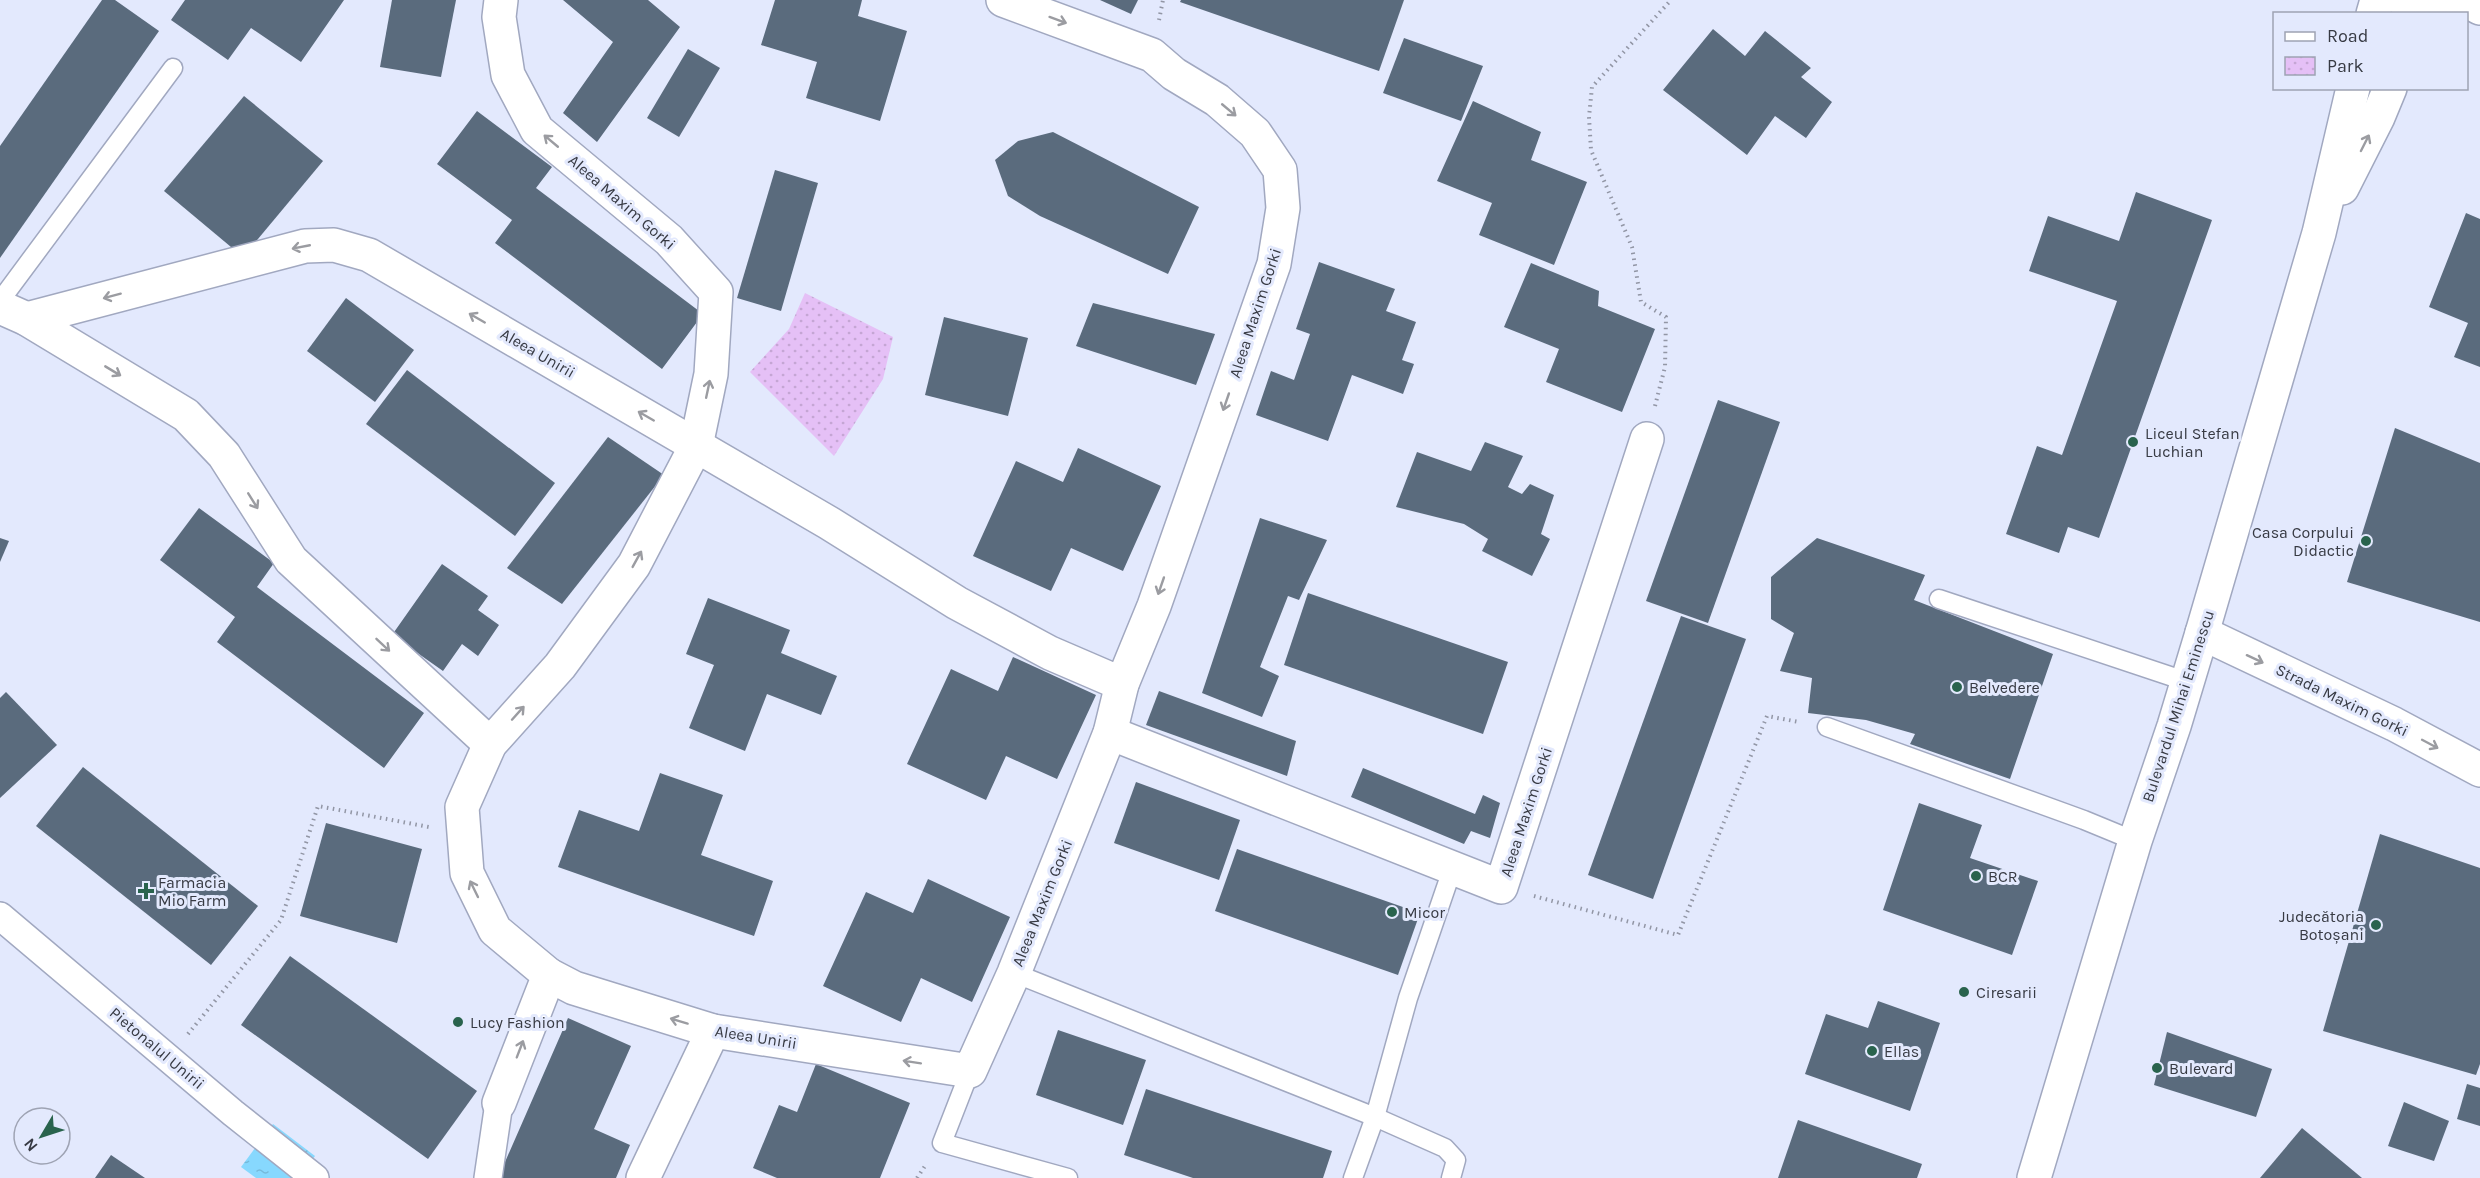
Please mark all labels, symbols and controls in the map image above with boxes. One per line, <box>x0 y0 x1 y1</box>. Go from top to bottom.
legend <box>2273 12 2468 90</box>
one-way arrow <box>1048 16 1067 27</box>
text: Road <box>2327 25 2368 47</box>
text: Park <box>2327 55 2364 77</box>
one-way arrow <box>1221 103 1236 117</box>
one-way arrow <box>2359 134 2371 152</box>
one-way arrow <box>543 135 559 148</box>
street label: Aleea Maxim Gorki <box>565 150 679 254</box>
one-way arrow <box>292 242 311 253</box>
street label: Aleea Maxim Gorki <box>1225 246 1285 380</box>
one-way arrow <box>103 291 122 303</box>
one-way arrow <box>469 312 486 324</box>
street label: Aleea Unirii <box>497 324 579 382</box>
one-way arrow <box>104 365 121 377</box>
one-way arrow <box>703 379 714 399</box>
one-way arrow <box>1219 392 1230 411</box>
one-way arrow <box>638 410 655 422</box>
place label: Liceul Stefan Luchian <box>2145 424 2240 461</box>
marker: Liceul Stefan Luchian <box>2126 435 2140 449</box>
one-way arrow <box>248 492 260 509</box>
place label: Casa Corpului Didactic <box>2252 523 2354 560</box>
marker: Casa Corpului Didactic <box>2359 534 2373 548</box>
one-way arrow <box>631 551 643 568</box>
one-way arrow <box>1155 576 1166 595</box>
street label: Bulevardul Mihai Eminescu <box>2138 608 2218 804</box>
one-way arrow <box>375 638 390 652</box>
one-way arrow <box>2245 653 2263 665</box>
street label: Strada Maxim Gorki <box>2273 660 2411 740</box>
place label: Belvedere <box>1969 678 2040 697</box>
marker: Belvedere <box>1950 680 1964 694</box>
one-way arrow <box>511 705 525 720</box>
one-way arrow <box>2421 739 2439 750</box>
street label: Aleea Maxim Gorki <box>1496 745 1556 879</box>
street label: Aleea Maxim Gorki <box>1008 837 1076 969</box>
place label: BCR <box>1988 867 2018 886</box>
marker: BCR <box>1969 869 1983 883</box>
place label: Farmacia Mio Farm <box>158 873 226 910</box>
one-way arrow <box>468 880 480 898</box>
marker: Farmacia Mio Farm <box>139 884 153 898</box>
place label: Micor <box>1404 903 1445 922</box>
marker: Micor <box>1385 905 1399 919</box>
place label: Judecătoria Botoșani <box>2279 907 2364 944</box>
marker: Judecătoria Botoșani <box>2369 918 2383 932</box>
place label: Ciresarii <box>1976 983 2037 1002</box>
marker: Ciresarii <box>1957 985 1971 999</box>
street label: Pietonalul Unirii <box>106 1003 208 1093</box>
place label: Lucy Fashion <box>470 1013 565 1032</box>
one-way arrow <box>670 1014 689 1025</box>
marker: Lucy Fashion <box>451 1015 465 1029</box>
street label: Aleea Unirii <box>714 1021 798 1053</box>
one-way arrow <box>515 1040 526 1059</box>
place label: Ellas <box>1884 1042 1919 1061</box>
marker: Ellas <box>1865 1044 1879 1058</box>
one-way arrow <box>903 1057 923 1068</box>
place label: Bulevard <box>2169 1059 2233 1078</box>
marker: Bulevard <box>2150 1061 2164 1075</box>
north arrow <box>12 1106 72 1166</box>
text: N <box>20 1135 42 1156</box>

